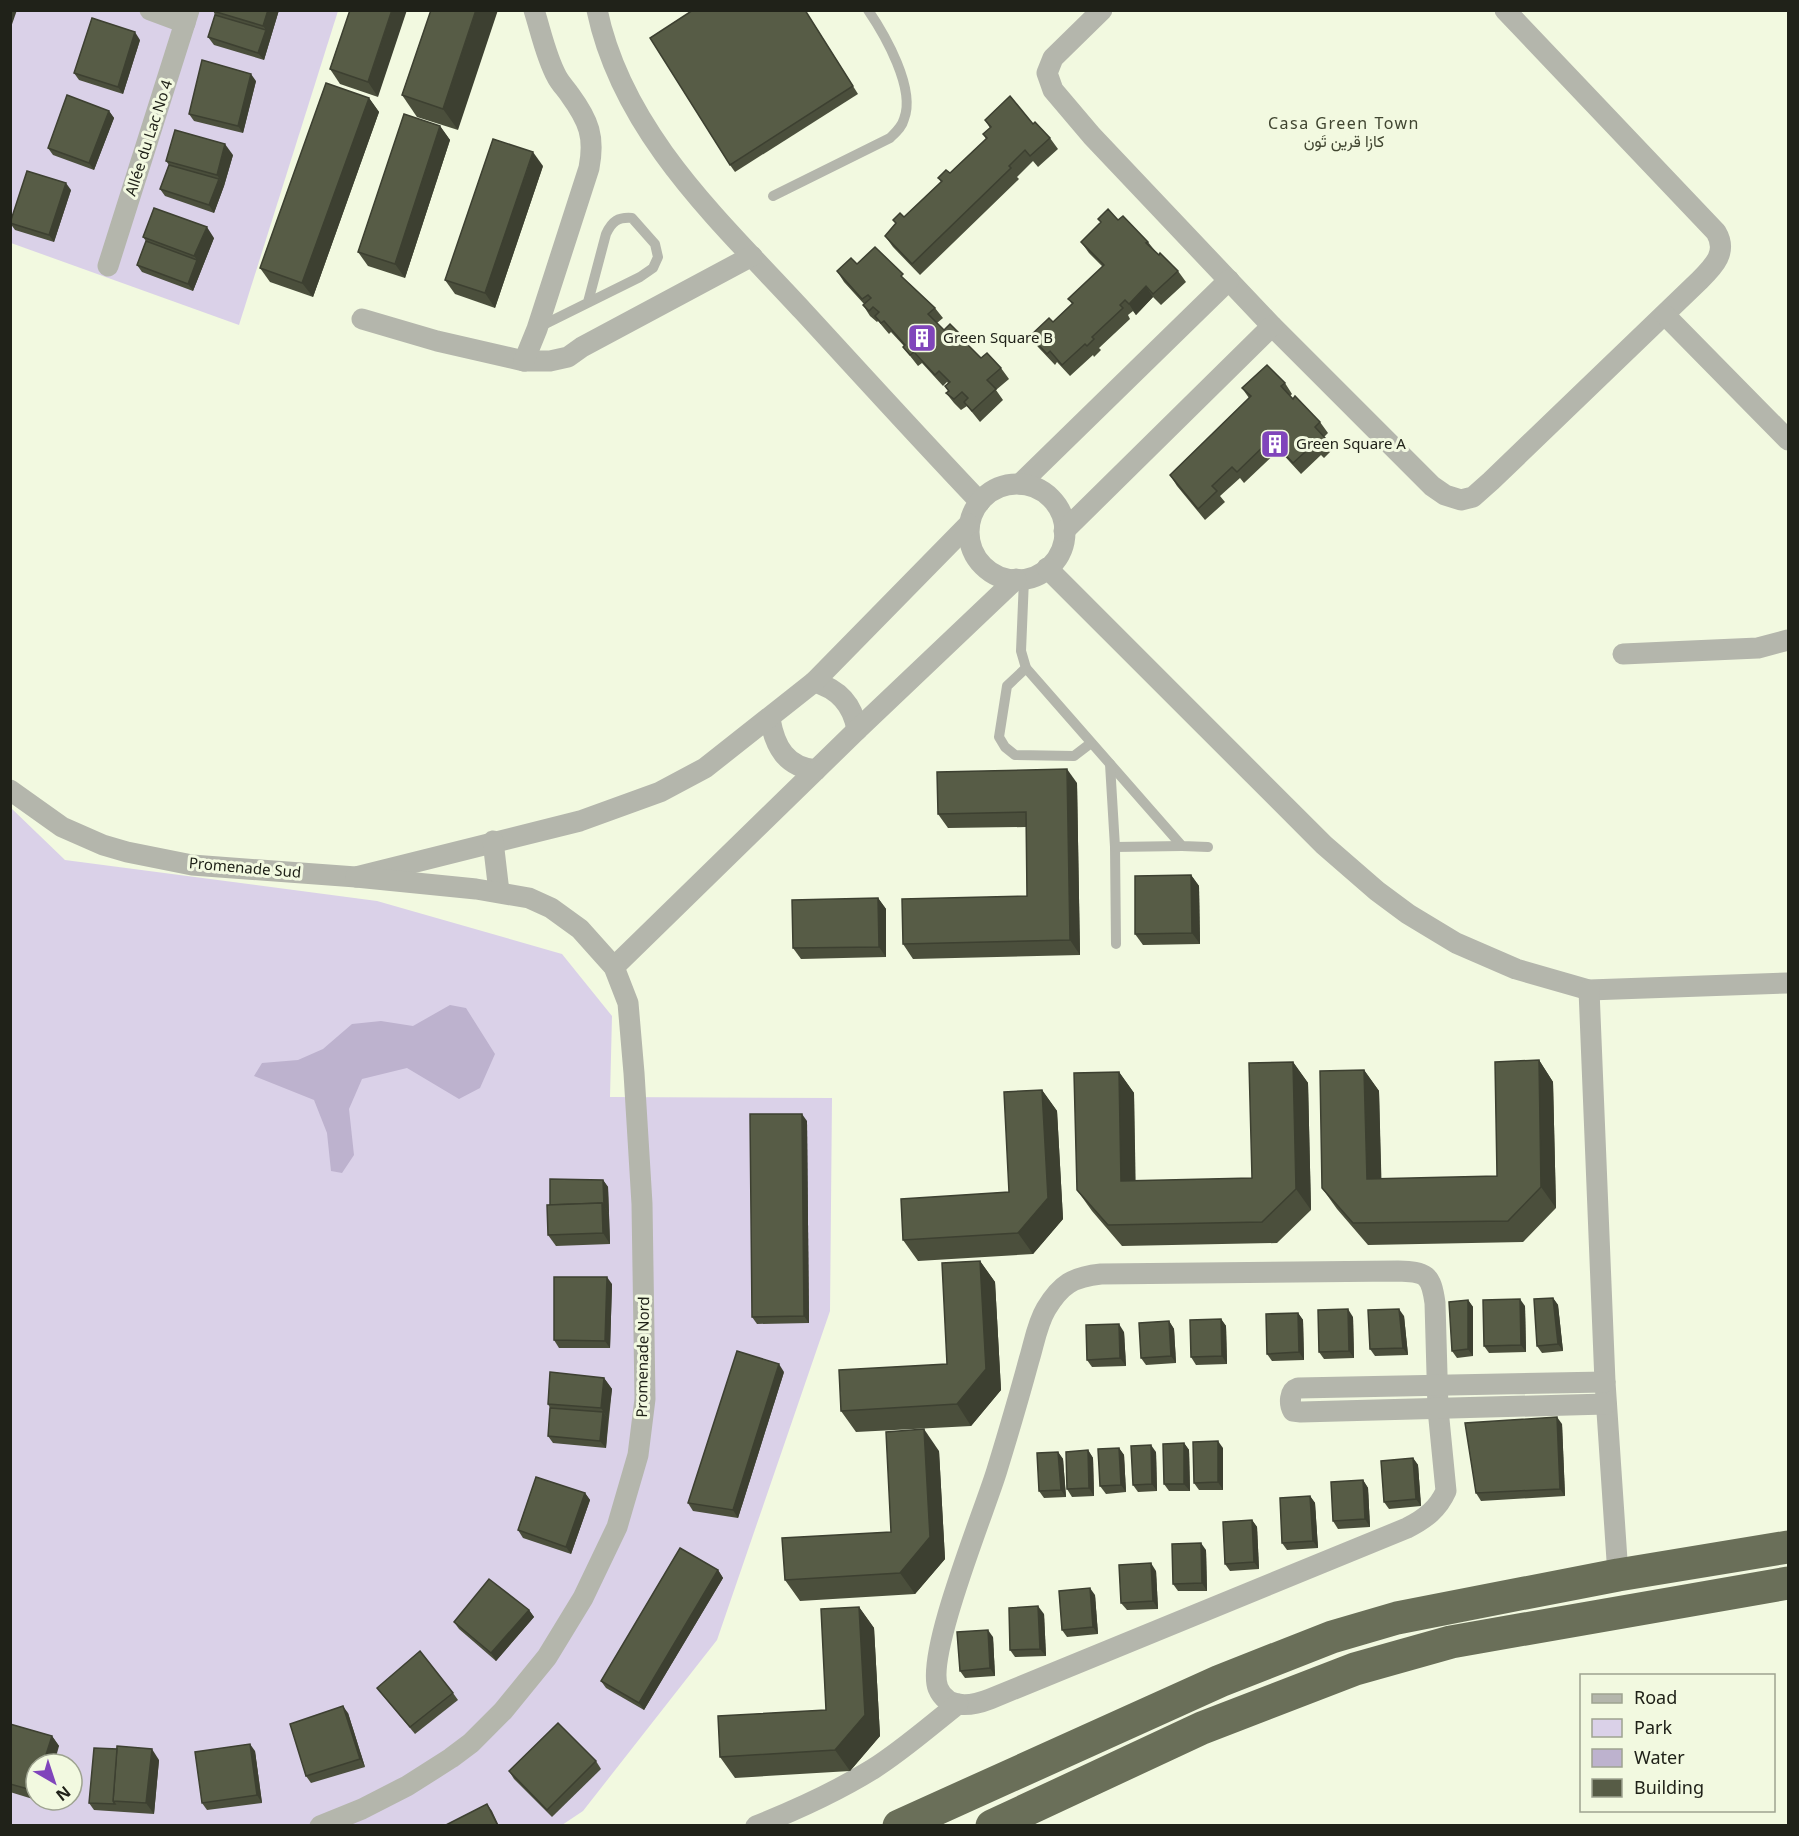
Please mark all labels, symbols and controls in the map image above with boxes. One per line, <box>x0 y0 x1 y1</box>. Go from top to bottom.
street label: Allée du Lac No 4 <box>120 77 176 198</box>
district label: Casa Green Town كازا قرين تَون <box>1268 112 1420 152</box>
building icon: Green Square B <box>906 322 938 354</box>
place label: Green Square B <box>943 327 1053 347</box>
building icon: Green Square A <box>1259 428 1291 460</box>
place label: Green Square A <box>1296 433 1406 453</box>
street label: Promenade Sud <box>188 852 302 882</box>
street label: Promenade Nord <box>631 1296 653 1418</box>
legend <box>1580 1674 1775 1812</box>
text: Road <box>1634 1685 1677 1709</box>
text: Park <box>1634 1715 1672 1739</box>
text: Water <box>1634 1745 1685 1769</box>
north arrow <box>24 1752 84 1812</box>
text: Building <box>1634 1775 1704 1799</box>
text: N <box>51 1781 75 1806</box>

